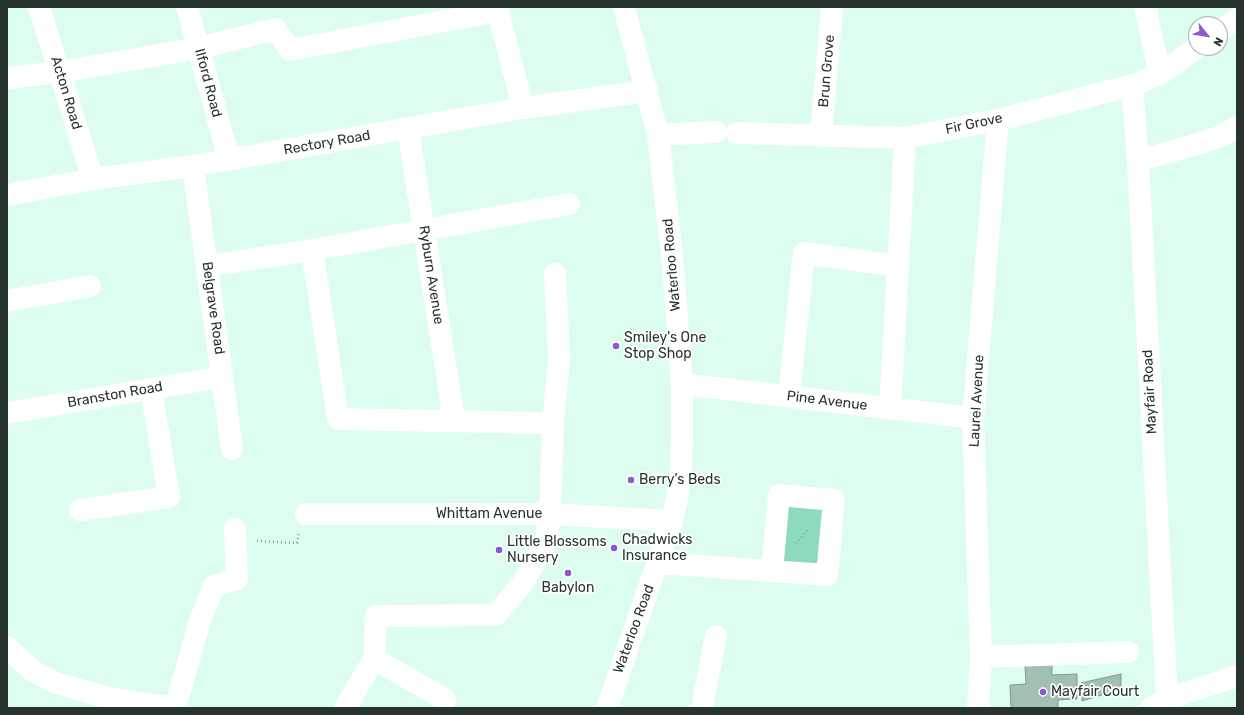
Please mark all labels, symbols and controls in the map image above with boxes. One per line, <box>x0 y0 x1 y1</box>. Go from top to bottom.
north arrow <box>1188 16 1228 56</box>
street label: Brun Grove <box>815 34 839 108</box>
text: N <box>1210 35 1226 48</box>
street label: Ilford Road <box>191 47 225 119</box>
street label: Acton Road <box>47 54 85 132</box>
street label: Fir Grove <box>944 110 1004 138</box>
street label: Rectory Road <box>282 127 372 159</box>
street label: Waterloo Road <box>660 218 684 312</box>
street label: Ryburn Avenue <box>415 224 447 326</box>
street label: Belgrave Road <box>198 260 228 356</box>
place label: Smiley's One Stop Shop <box>624 330 706 362</box>
marker: Smiley's One Stop Shop <box>611 341 621 351</box>
street label: Mayfair Road <box>1139 349 1161 435</box>
street label: Laurel Avenue <box>966 354 988 448</box>
street label: Branston Road <box>66 378 164 412</box>
street label: Pine Avenue <box>786 388 868 414</box>
place label: Berry's Beds <box>639 472 721 488</box>
marker: Berry's Beds <box>626 475 636 485</box>
street label: Whittam Avenue <box>436 506 542 522</box>
place label: Chadwicks Insurance <box>622 532 692 564</box>
place label: Little Blossoms Nursery <box>507 534 607 566</box>
marker: Chadwicks Insurance <box>609 543 619 553</box>
marker: Little Blossoms Nursery <box>494 545 504 555</box>
marker: Babylon <box>563 568 573 578</box>
place label: Babylon <box>542 580 594 596</box>
street label: Waterloo Road <box>610 582 658 676</box>
place label: Mayfair Court <box>1051 684 1139 700</box>
marker: Mayfair Court <box>1038 687 1048 697</box>

